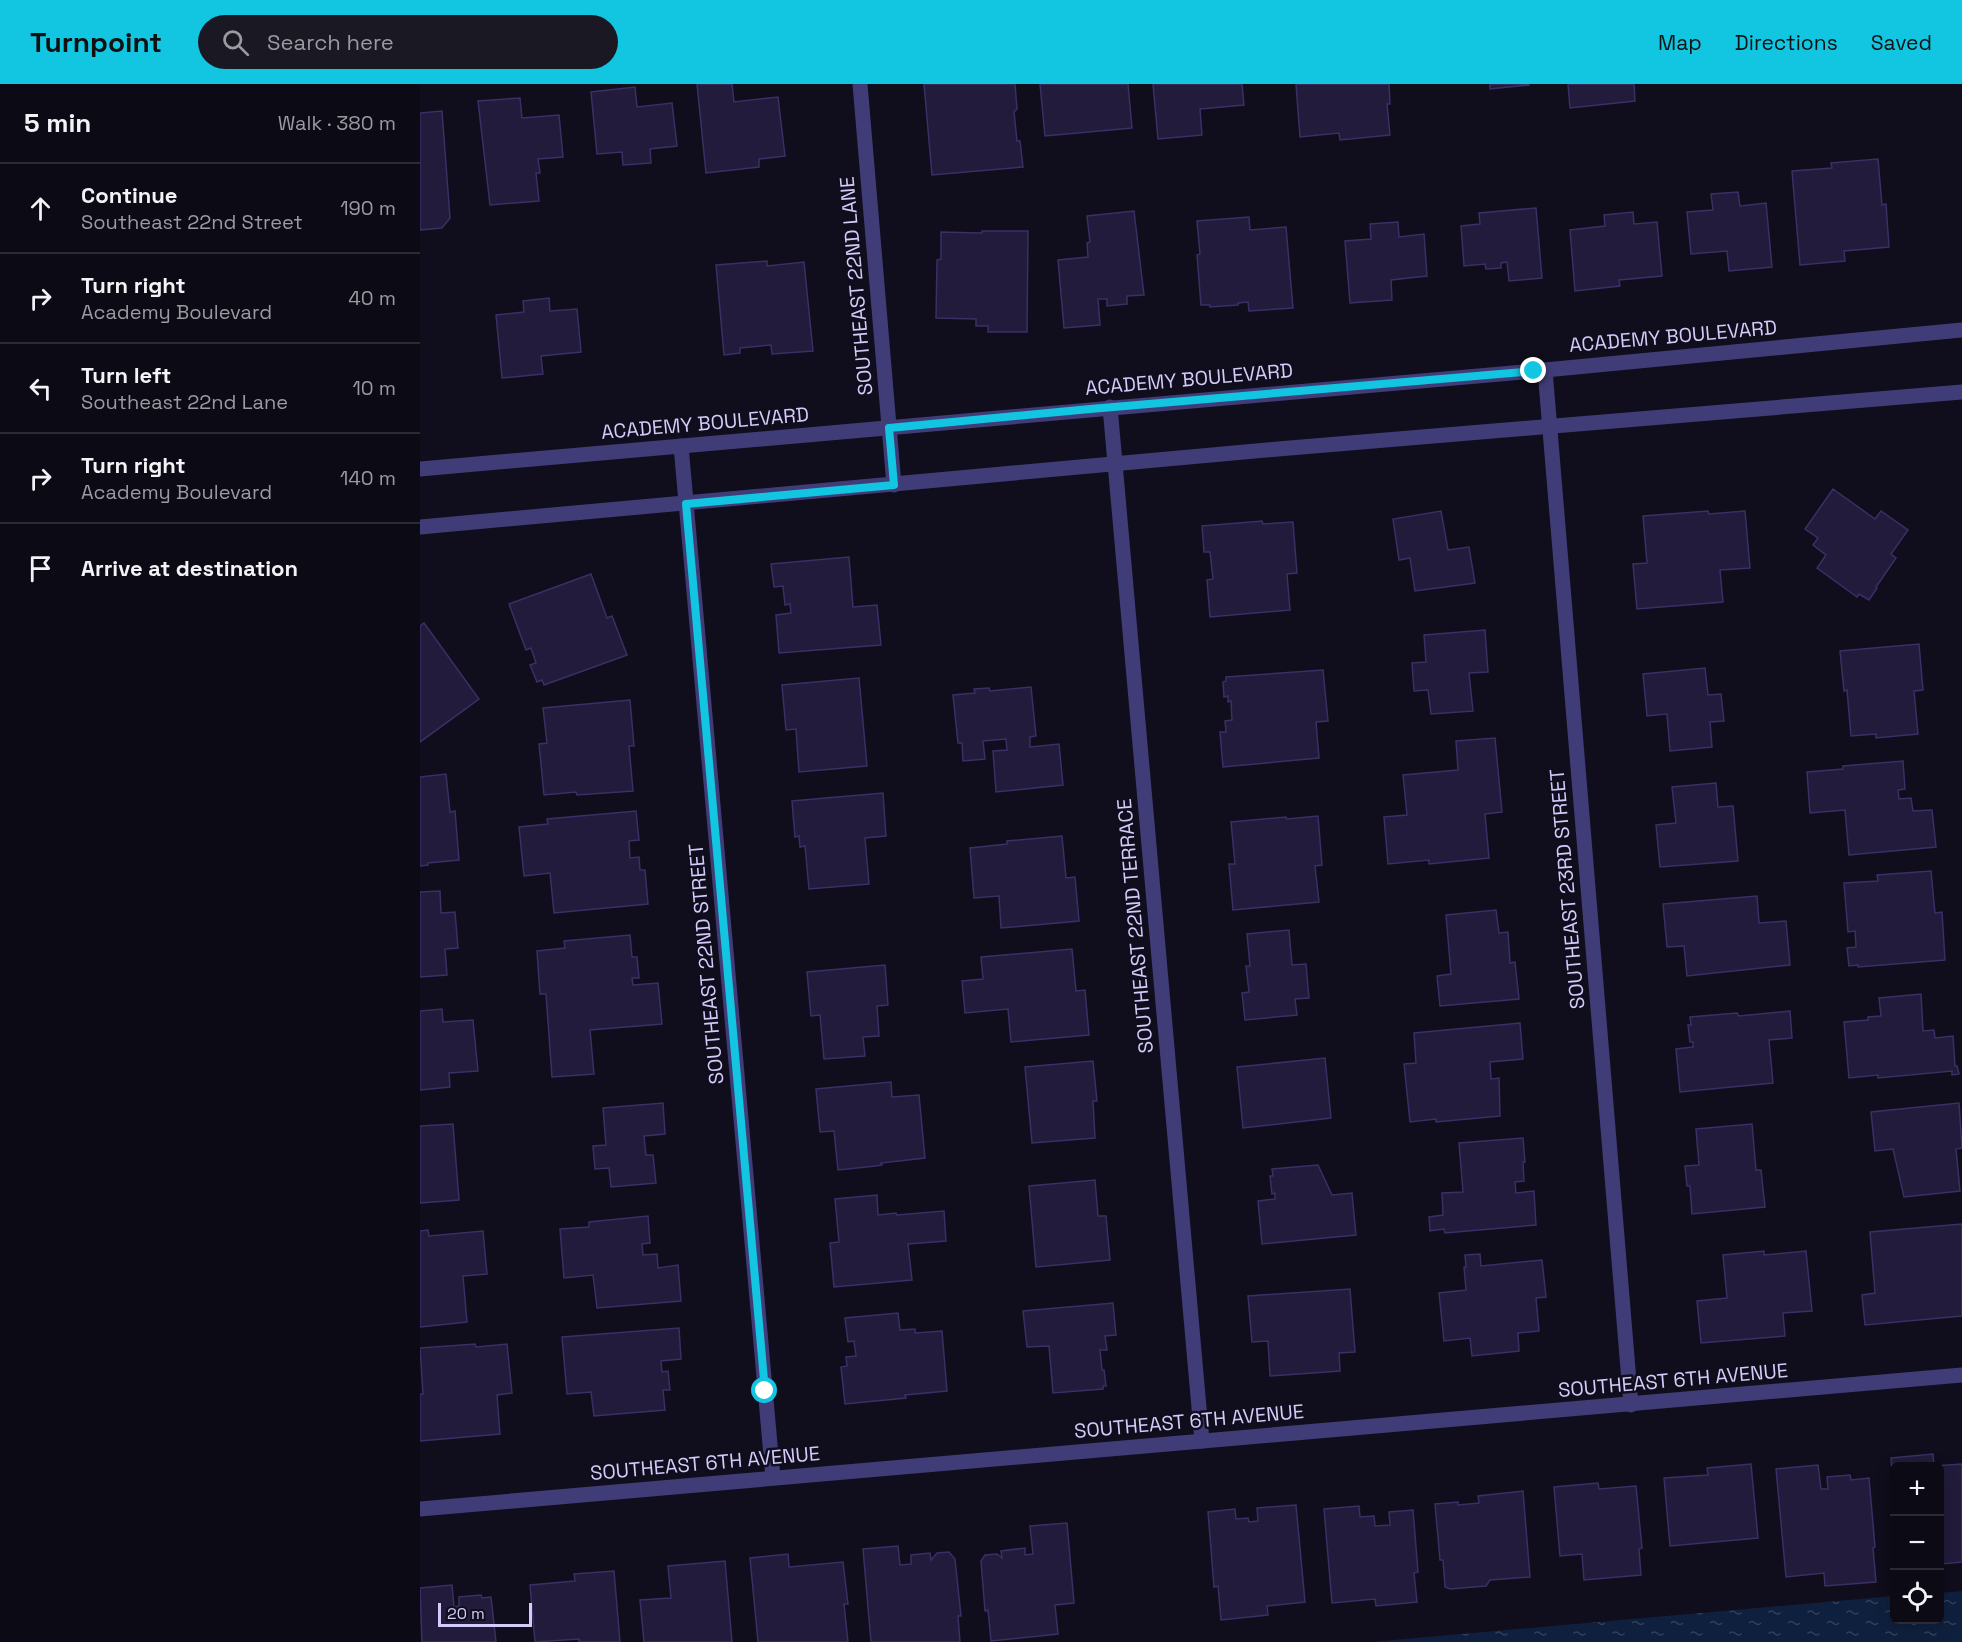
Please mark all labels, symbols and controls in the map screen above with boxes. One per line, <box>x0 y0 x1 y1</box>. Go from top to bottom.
search box <box>198 15 618 69</box>
text: Turnpoint <box>30 24 162 60</box>
icon: search <box>219 26 252 59</box>
text: Search here <box>267 28 394 56</box>
text: Map <box>1658 29 1702 56</box>
text: Directions <box>1735 29 1838 56</box>
text: Saved <box>1871 29 1932 56</box>
text: 5 min <box>24 106 91 140</box>
text: Walk · 380 m <box>278 110 396 136</box>
street label: SOUTHEAST 22ND LANE <box>833 176 879 396</box>
text: Continue <box>81 181 177 209</box>
icon: ahead <box>24 192 57 225</box>
text: 190 m <box>340 195 396 221</box>
text: Southeast 22nd Street <box>81 209 303 235</box>
text: Turn right <box>81 271 186 299</box>
icon: right <box>24 282 57 315</box>
text: 40 m <box>348 285 396 311</box>
text: Academy Boulevard <box>81 299 272 325</box>
street label: ACADEMY BOULEVARD <box>1568 314 1778 358</box>
street label: ACADEMY BOULEVARD <box>1084 357 1294 401</box>
route end <box>1520 357 1546 383</box>
text: Turn left <box>81 361 171 389</box>
icon: left <box>24 372 57 405</box>
text: 10 m <box>352 375 396 401</box>
text: Southeast 22nd Lane <box>81 389 288 415</box>
street label: ACADEMY BOULEVARD <box>600 401 810 445</box>
text: Turn right <box>81 451 186 479</box>
icon: right <box>24 462 57 495</box>
text: 140 m <box>340 465 396 491</box>
text: Academy Boulevard <box>81 479 272 505</box>
icon: arrive <box>24 552 57 585</box>
text: Arrive at destination <box>81 554 298 582</box>
street label: SOUTHEAST 23RD STREET <box>1544 768 1590 1010</box>
street label: SOUTHEAST 22ND TERRACE <box>1111 797 1159 1055</box>
street label: SOUTHEAST 22ND STREET <box>682 842 729 1086</box>
street label: SOUTHEAST 6TH AVENUE <box>1557 1357 1789 1403</box>
route start <box>751 1377 777 1403</box>
street label: SOUTHEAST 6TH AVENUE <box>1073 1398 1305 1444</box>
street label: SOUTHEAST 6TH AVENUE <box>589 1440 821 1486</box>
map controls <box>1890 1462 1944 1624</box>
button: + <box>1890 1462 1944 1516</box>
button: − <box>1890 1516 1944 1570</box>
button: locate <box>1890 1570 1944 1624</box>
scale bar <box>438 1600 532 1628</box>
text: 20 m <box>447 1603 485 1624</box>

